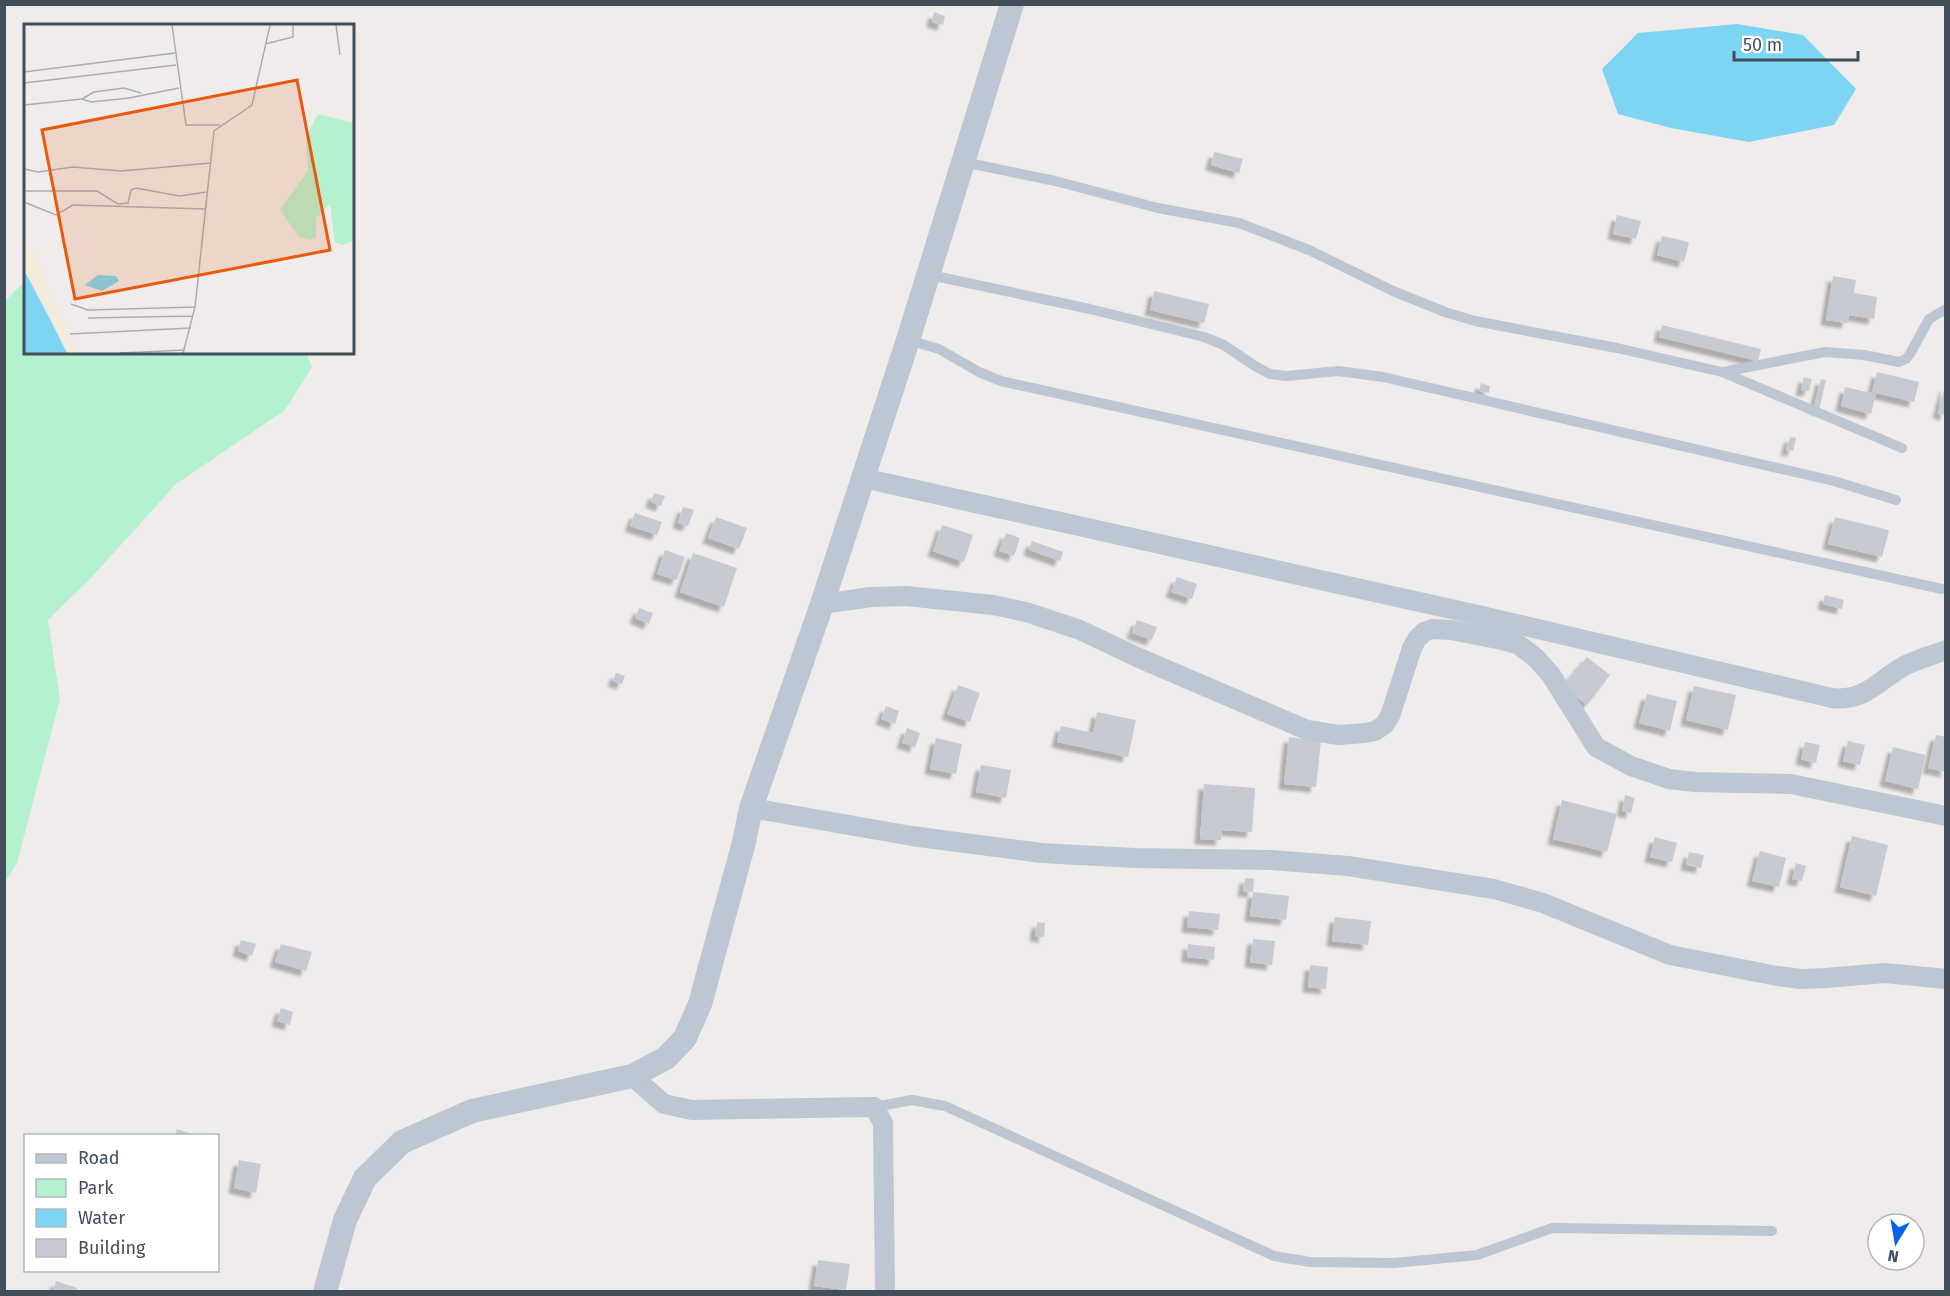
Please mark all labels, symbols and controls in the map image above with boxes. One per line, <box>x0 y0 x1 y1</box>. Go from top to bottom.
inset map <box>24 24 354 354</box>
scale bar <box>1734 24 1858 62</box>
text: 50 m <box>1743 34 1782 56</box>
legend <box>24 1134 219 1272</box>
text: Road <box>78 1147 120 1169</box>
text: Park <box>78 1177 114 1199</box>
text: Water <box>78 1207 125 1229</box>
north arrow <box>1866 1212 1926 1272</box>
text: Building <box>78 1237 146 1259</box>
text: N <box>1886 1246 1900 1267</box>

